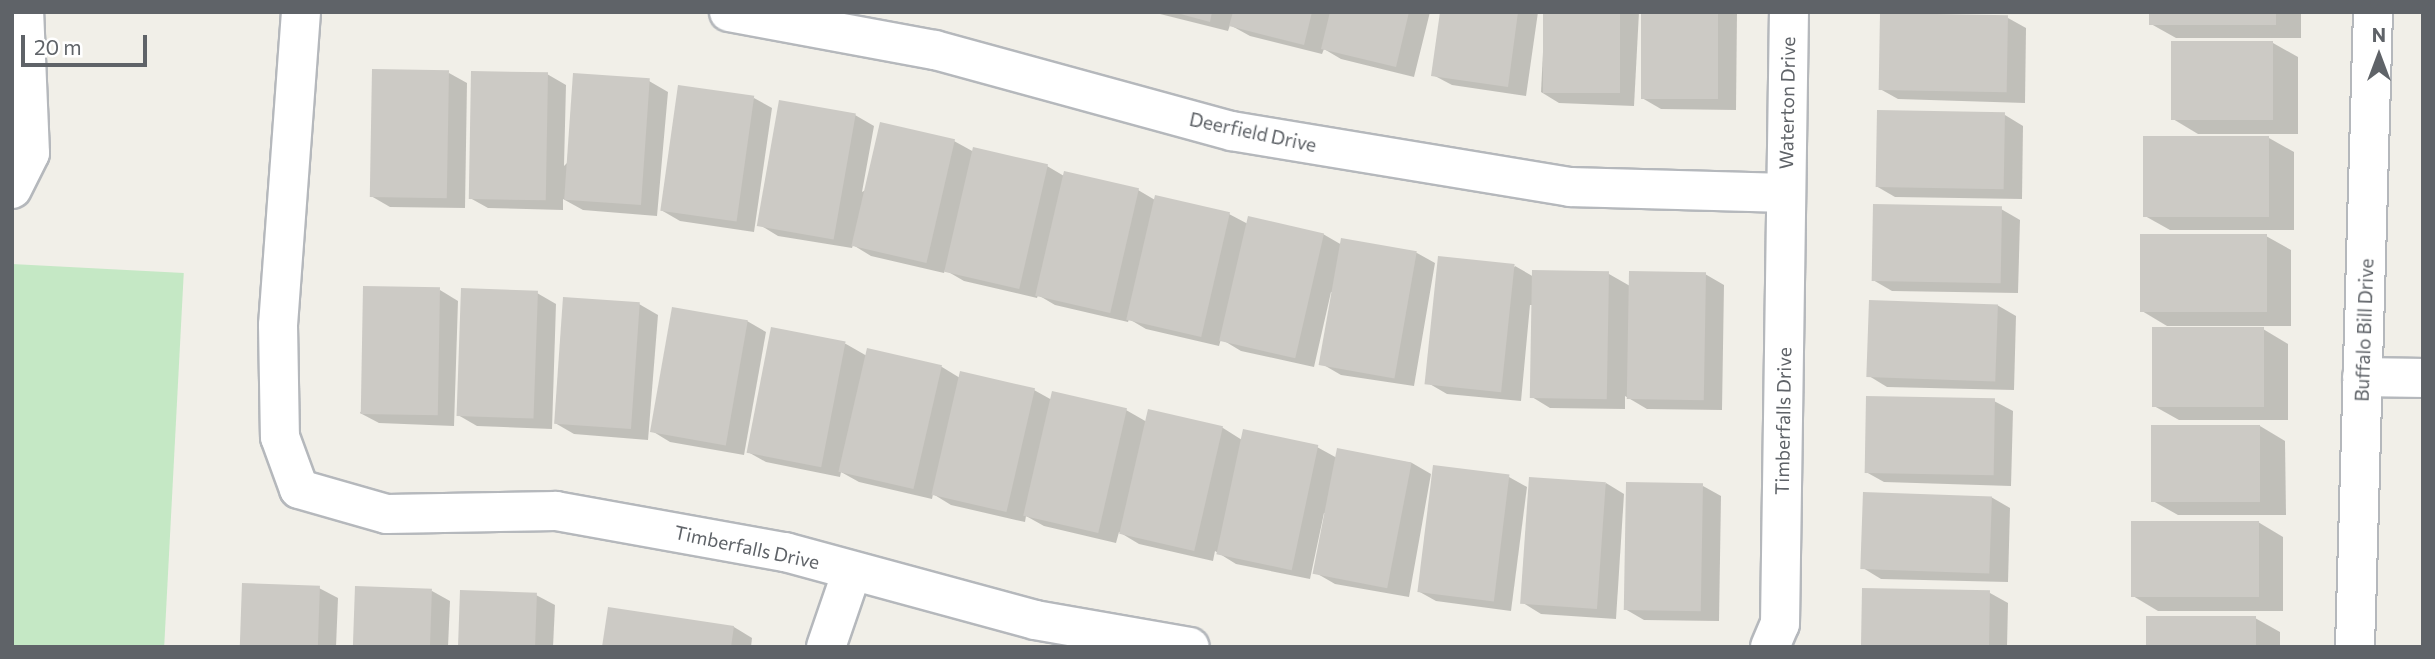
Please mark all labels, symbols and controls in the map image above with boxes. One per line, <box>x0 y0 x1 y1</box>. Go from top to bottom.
scale bar <box>24 21 150 65</box>
north arrow <box>2344 21 2414 91</box>
text: N <box>2372 23 2386 46</box>
text: 20 m <box>34 34 82 59</box>
street label: Waterton Drive <box>1774 36 1800 170</box>
street label: Deerfield Drive <box>1187 107 1319 157</box>
street label: Buffalo Bill Drive <box>2350 258 2378 402</box>
street label: Timberfalls Drive <box>1770 347 1796 495</box>
street label: Timberfalls Drive <box>672 521 822 573</box>

